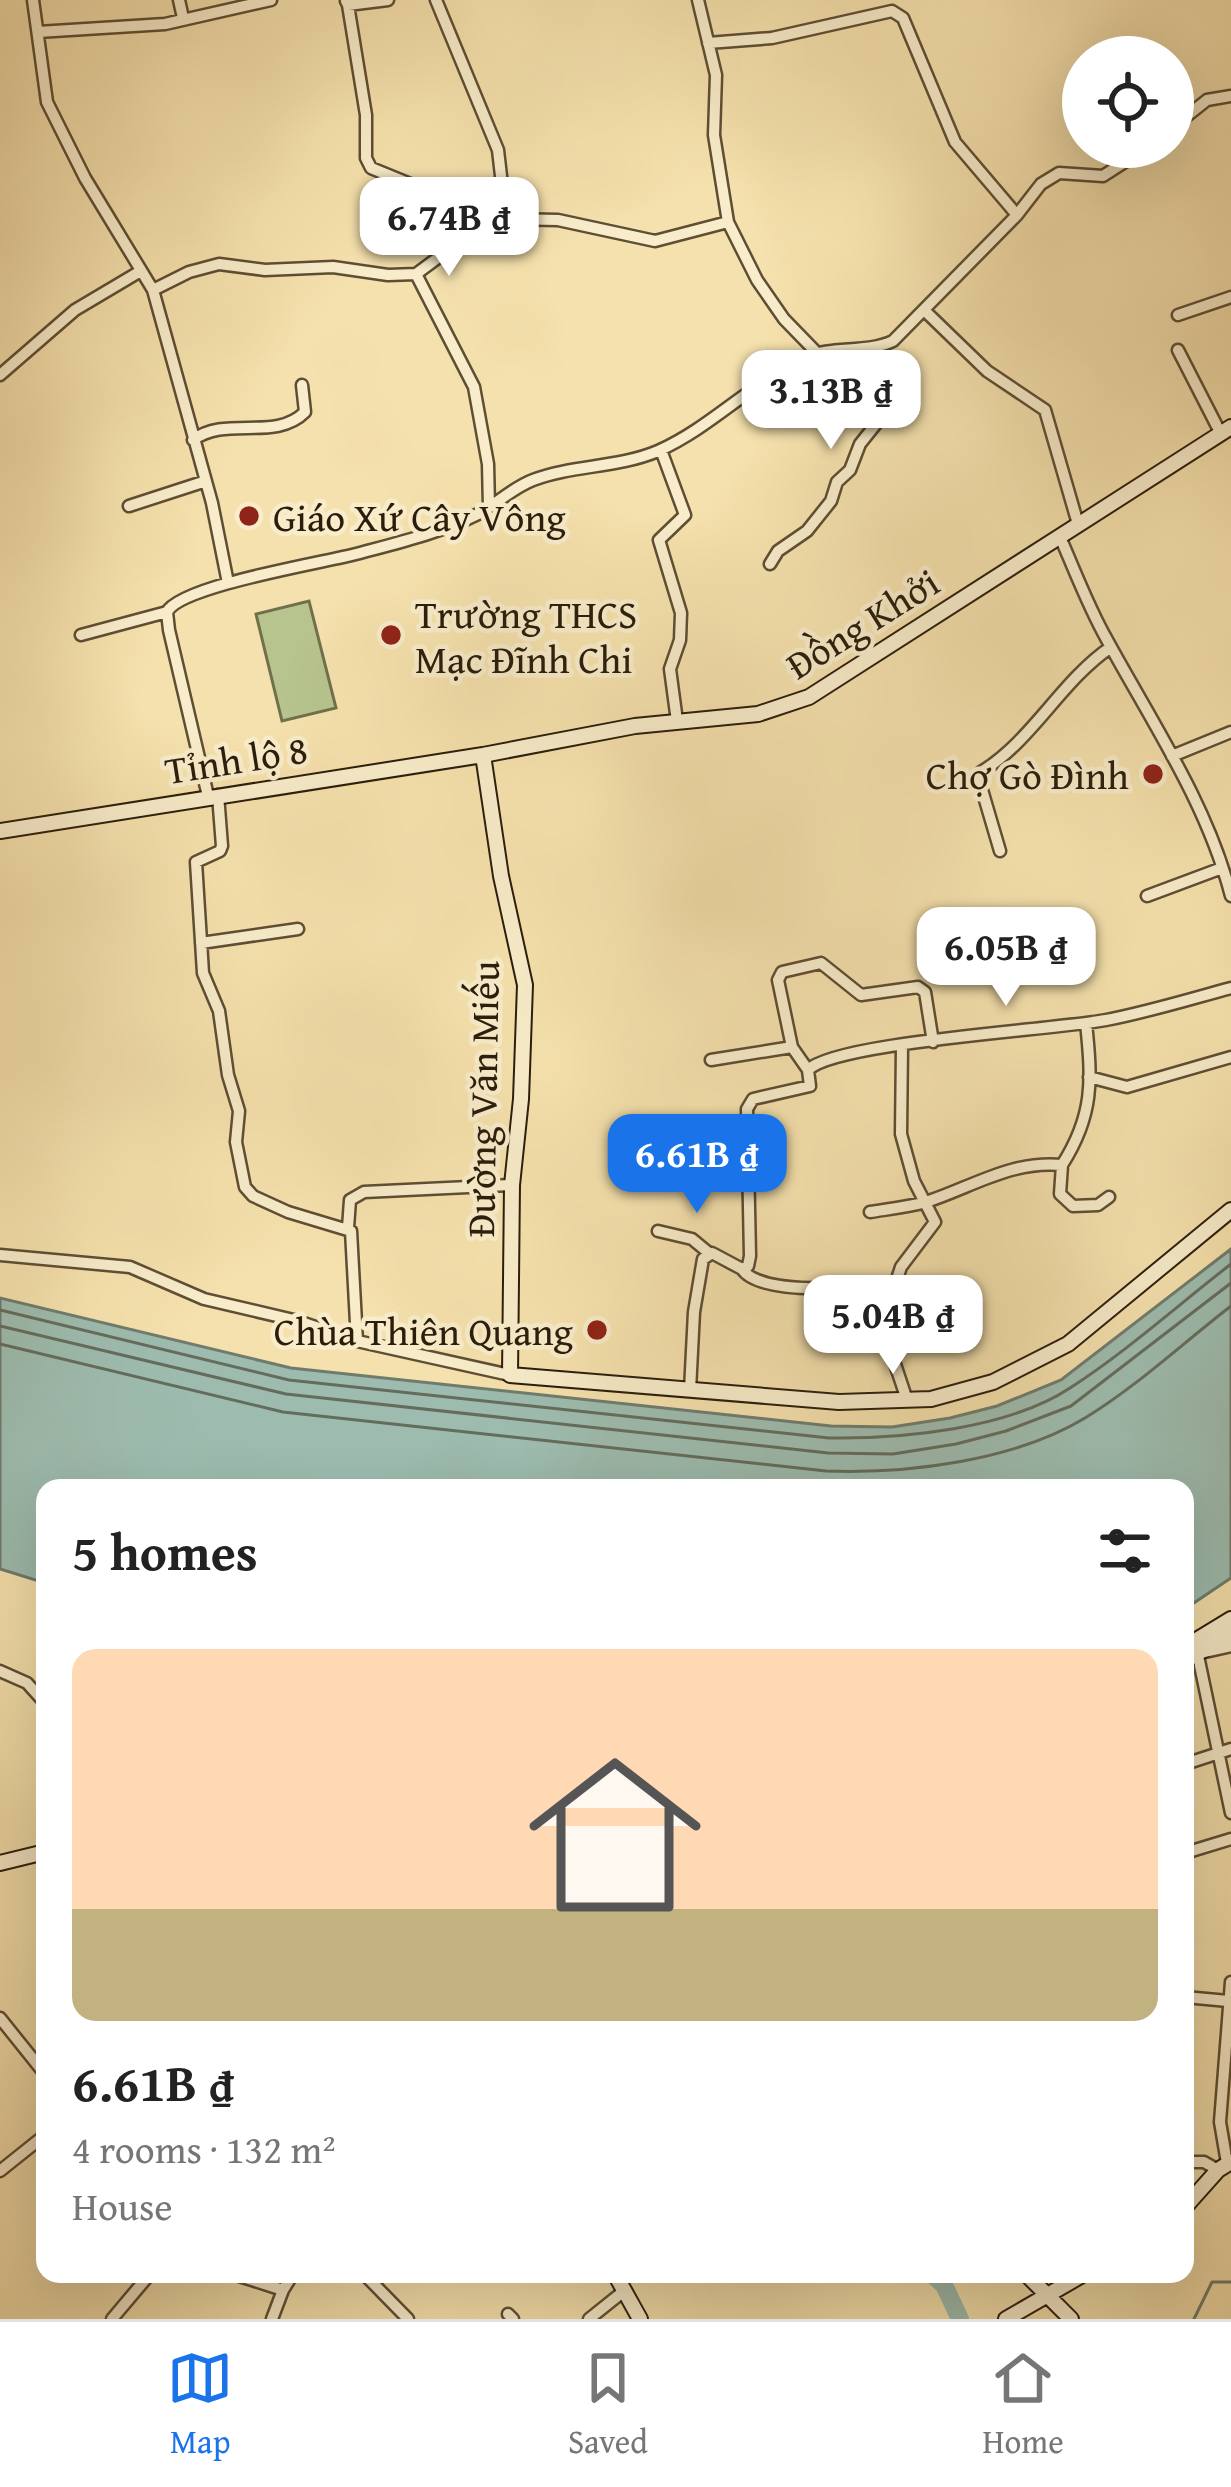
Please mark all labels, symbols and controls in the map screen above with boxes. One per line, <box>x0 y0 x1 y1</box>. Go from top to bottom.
map controls <box>1062 36 1194 168</box>
button: locate <box>1062 36 1194 168</box>
pin: 6.74B ₫ <box>338 177 560 279</box>
text: 6.74B ₫ <box>387 187 511 244</box>
pin: 3.13B ₫ <box>720 350 942 452</box>
text: 3.13B ₫ <box>769 360 893 417</box>
place label: Giáo Xứ Cây Vông <box>273 488 566 545</box>
marker: Giáo Xứ Cây Vông <box>236 503 262 529</box>
street label: Đồng Khởi <box>774 554 950 692</box>
place label: Trường THCS Mạc Đĩnh Chi <box>415 585 637 687</box>
marker: Trường THCS Mạc Đĩnh Chi <box>378 622 404 648</box>
street label: Tỉnh lộ 8 <box>161 720 311 798</box>
place label: Chợ Gò Đình <box>926 746 1129 803</box>
marker: Chợ Gò Đình <box>1140 761 1166 787</box>
pin: 6.05B ₫ <box>895 907 1117 1009</box>
text: 6.05B ₫ <box>944 917 1068 974</box>
street label: Đường Văn Miếu <box>451 960 513 1238</box>
pin: 6.61B ₫ <box>586 1114 808 1216</box>
text: 6.61B ₫ <box>635 1124 759 1181</box>
pin: 5.04B ₫ <box>782 1275 1004 1377</box>
text: 5.04B ₫ <box>831 1285 955 1342</box>
place label: Chùa Thiên Quang <box>274 1302 574 1359</box>
marker: Chùa Thiên Quang <box>584 1317 610 1343</box>
text: 5 homes <box>72 1514 258 1589</box>
icon: filters <box>1092 1518 1158 1584</box>
icon: home <box>507 1727 723 1943</box>
text: 6.61B ₫ <box>72 2045 235 2120</box>
text: 4 rooms · 132 m² <box>72 2120 336 2177</box>
text: House <box>72 2177 173 2234</box>
tab: Map <box>167 2345 233 2465</box>
tab: Saved <box>568 2345 648 2465</box>
tab: Home <box>982 2345 1064 2465</box>

